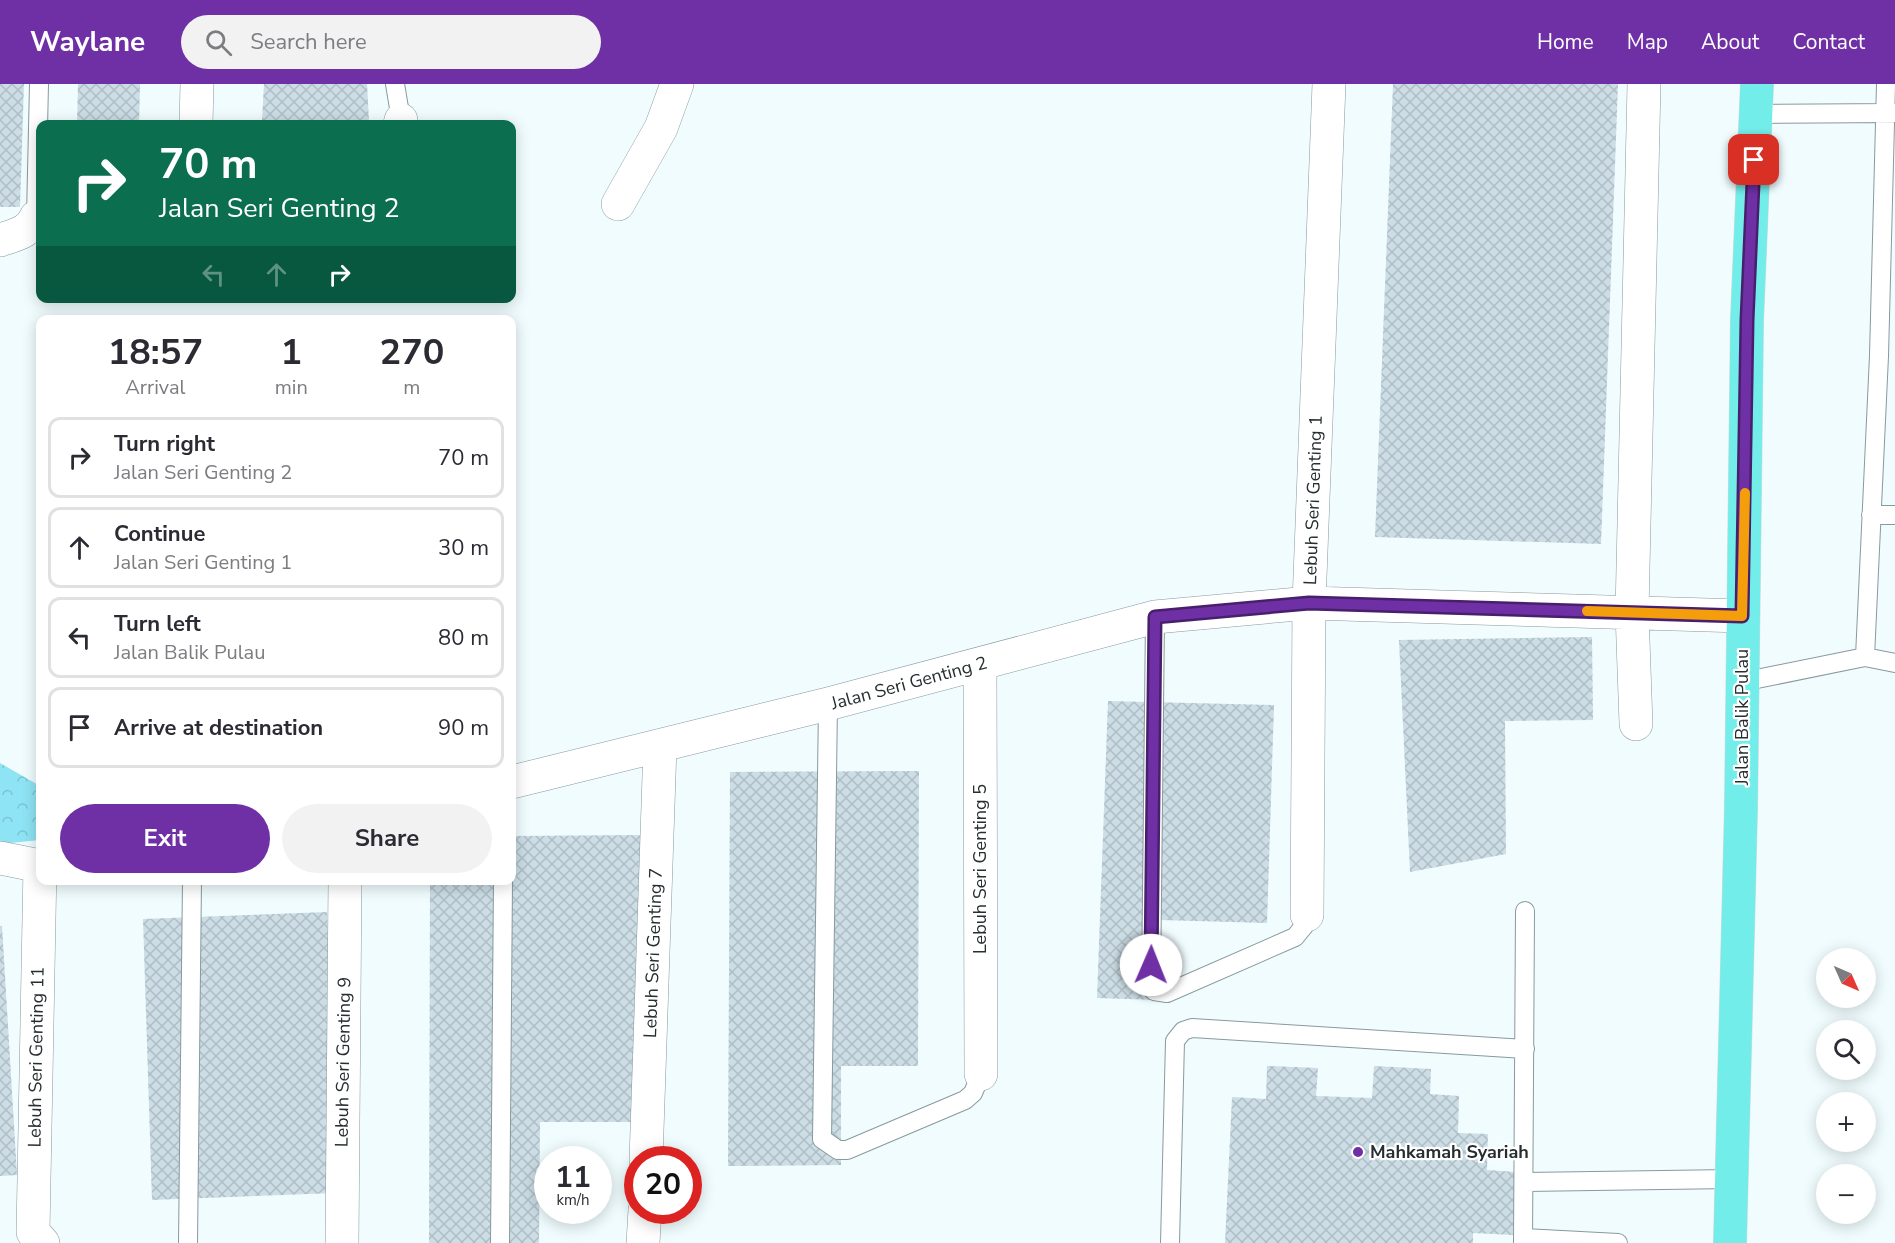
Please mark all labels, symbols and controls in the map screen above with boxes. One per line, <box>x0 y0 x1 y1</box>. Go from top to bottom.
search box <box>181 15 601 69</box>
text: Waylane <box>30 23 145 61</box>
icon: search <box>202 26 235 59</box>
text: Search here <box>250 27 367 57</box>
text: Home <box>1537 28 1594 56</box>
text: Map <box>1627 28 1668 56</box>
text: About <box>1701 28 1759 56</box>
text: Contact <box>1792 28 1865 56</box>
pin <box>1728 134 1779 185</box>
text: 70 m <box>159 136 258 193</box>
icon: arrive <box>1737 143 1770 176</box>
icon: right <box>60 144 138 222</box>
text: Jalan Seri Genting 2 <box>159 190 400 227</box>
icon: left <box>197 258 230 291</box>
icon: ahead <box>260 258 293 291</box>
icon: right <box>323 258 356 291</box>
text: 18:57 <box>108 328 203 377</box>
text: 1 <box>280 328 302 377</box>
text: 270 <box>379 328 444 377</box>
text: Arrival <box>125 374 185 401</box>
text: min <box>275 374 308 401</box>
text: m <box>403 374 420 401</box>
street label: Lebuh Seri Genting 1 <box>1298 415 1328 585</box>
text: Turn right <box>114 429 215 459</box>
icon: right <box>63 441 96 474</box>
text: 70 m <box>438 443 489 473</box>
text: Jalan Seri Genting 2 <box>114 459 292 486</box>
text: Continue <box>114 519 205 549</box>
icon: ahead <box>63 531 96 564</box>
text: 30 m <box>438 533 489 563</box>
text: Jalan Seri Genting 1 <box>114 549 292 576</box>
text: Turn left <box>114 609 201 639</box>
icon: left <box>63 621 96 654</box>
text: 80 m <box>438 623 489 653</box>
text: Jalan Balik Pulau <box>114 639 265 666</box>
street label: Jalan Balik Pulau <box>1730 649 1754 786</box>
street label: Jalan Seri Genting 2 <box>827 651 990 716</box>
icon: arrive <box>63 711 96 744</box>
text: Arrive at destination <box>114 713 323 743</box>
text: 90 m <box>438 713 489 743</box>
street label: Lebuh Seri Genting 5 <box>968 784 992 954</box>
button: Exit <box>60 804 270 873</box>
button: Share <box>282 804 492 873</box>
street label: Lebuh Seri Genting 7 <box>638 868 668 1038</box>
position arrow <box>1119 933 1183 997</box>
north arrow <box>1816 948 1876 1008</box>
map controls <box>1816 948 1876 1224</box>
street label: Lebuh Seri Genting 11 <box>22 966 50 1148</box>
street label: Lebuh Seri Genting 9 <box>330 977 356 1147</box>
button: search <box>1816 1020 1876 1080</box>
button: + <box>1816 1092 1876 1152</box>
place label: Mahkamah Syariah <box>1370 1140 1529 1164</box>
marker: Mahkamah Syariah <box>1351 1145 1365 1159</box>
speed limit sign: 20 <box>624 1146 702 1224</box>
text: 11 <box>555 1157 591 1198</box>
button: − <box>1816 1164 1876 1224</box>
text: km/h <box>556 1190 590 1210</box>

